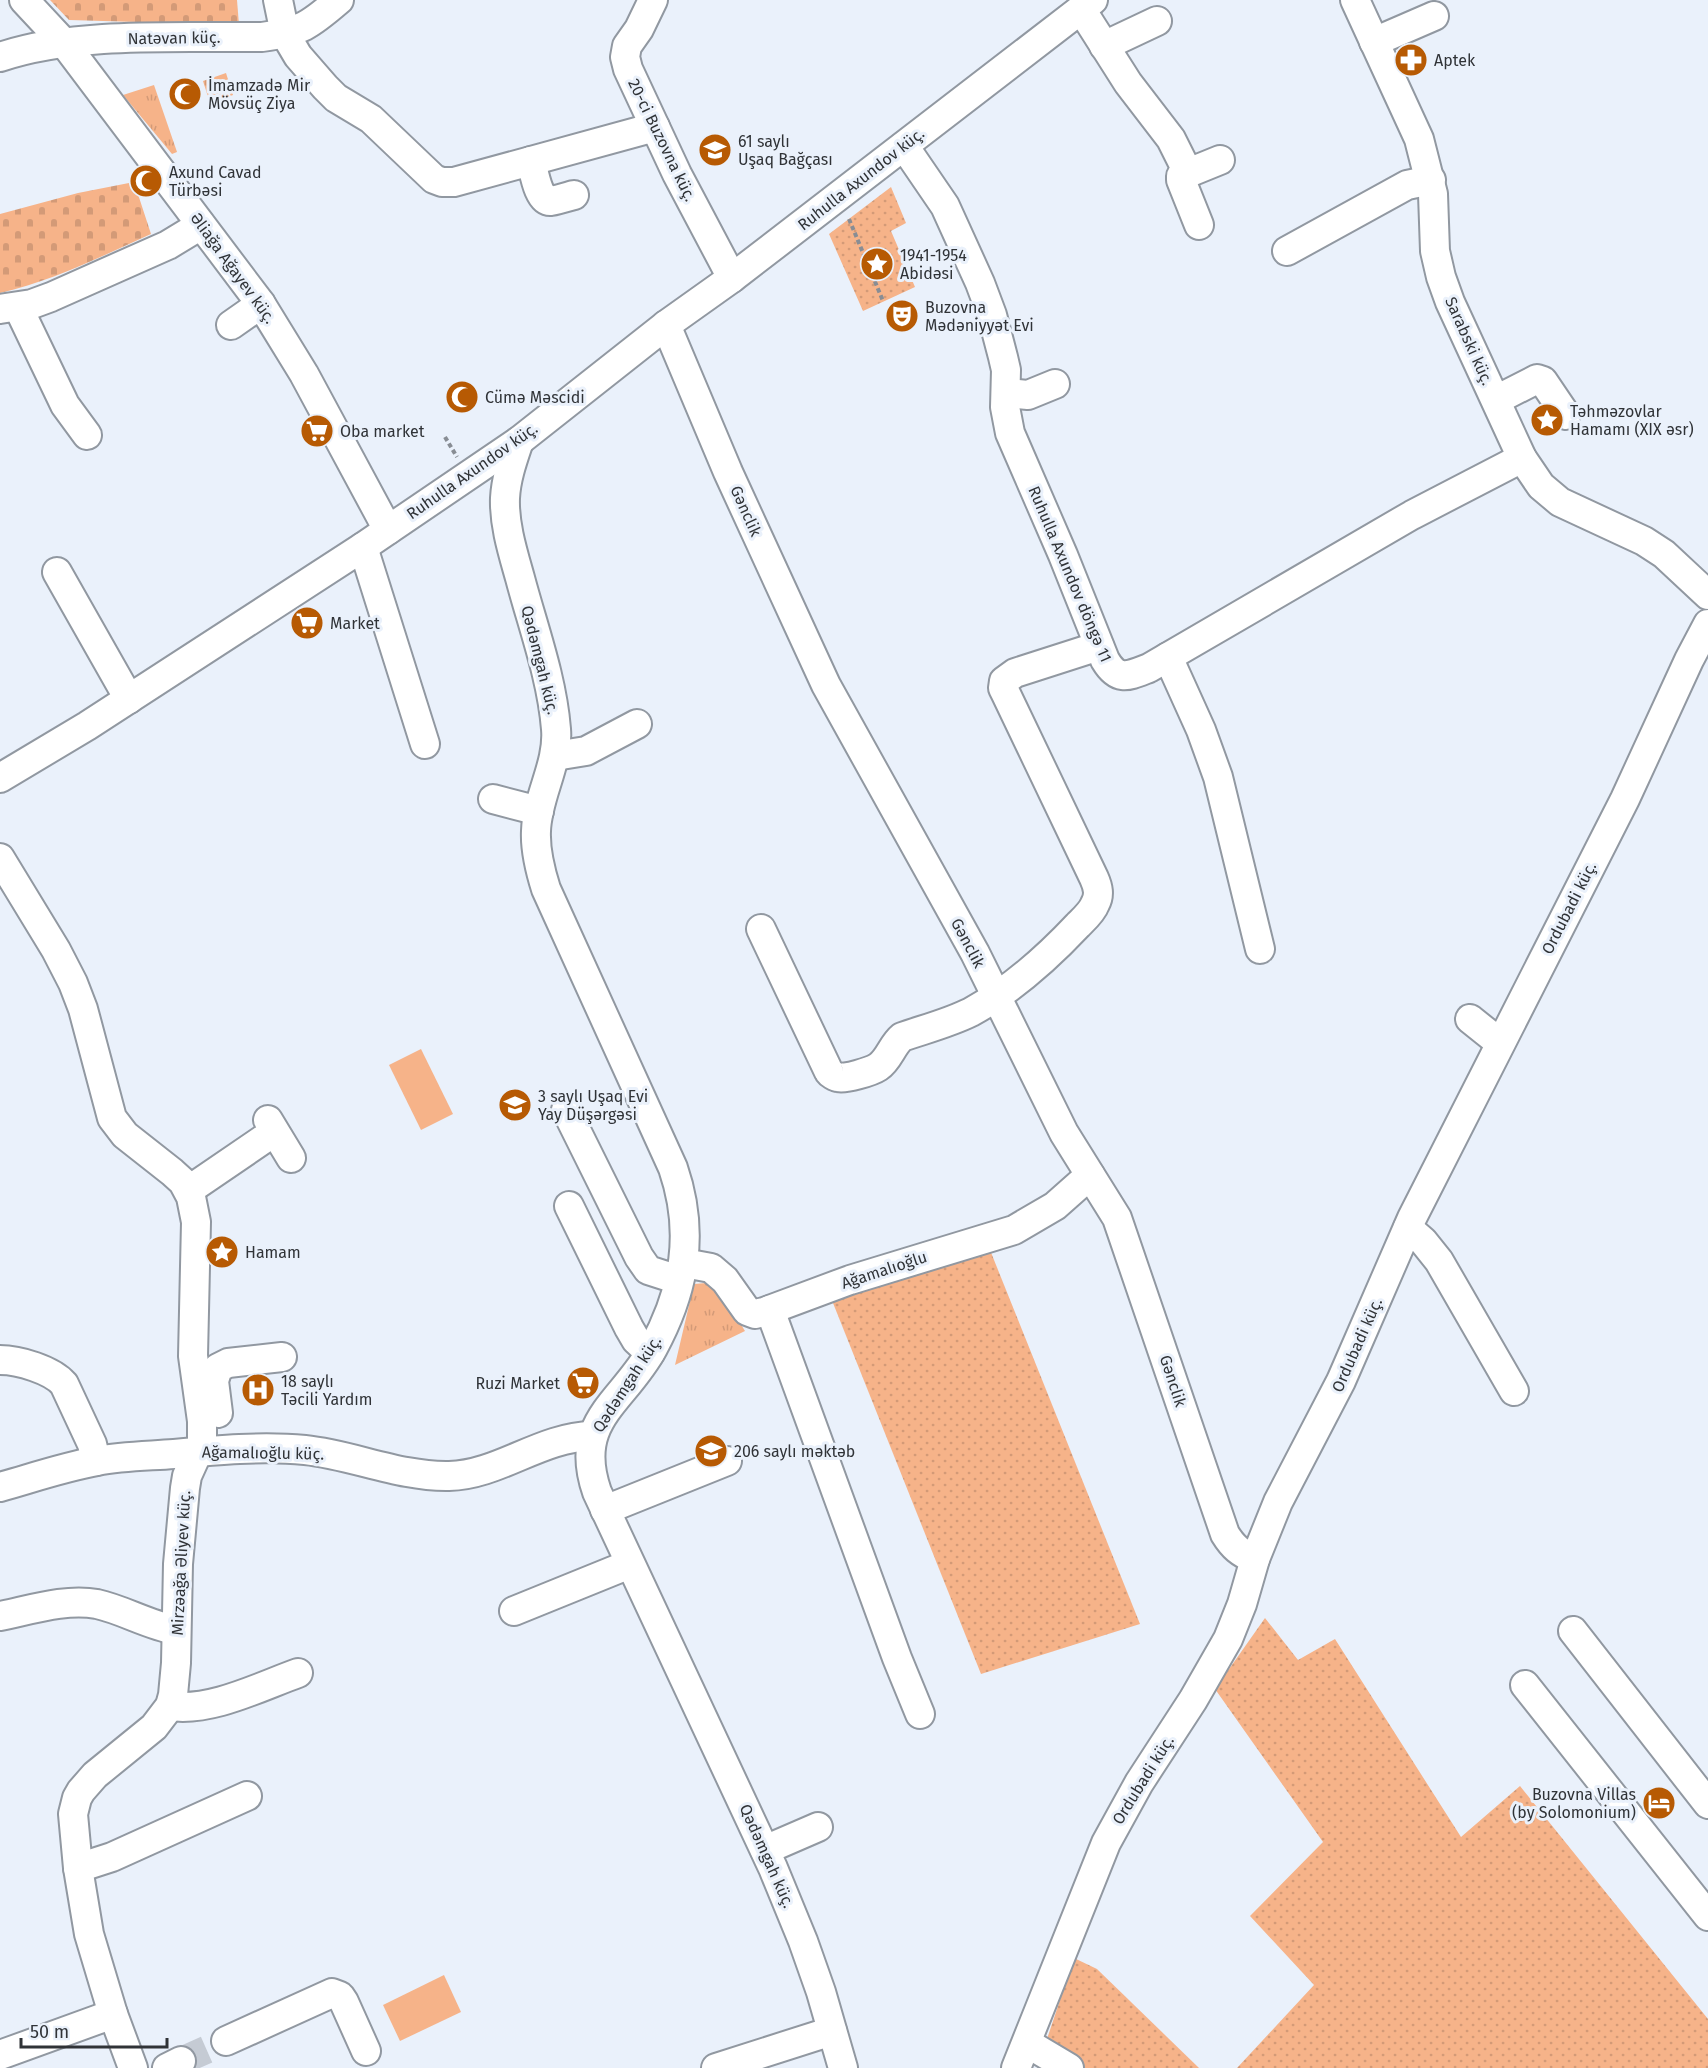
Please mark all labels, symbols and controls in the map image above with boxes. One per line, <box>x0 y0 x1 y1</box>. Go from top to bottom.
street label: Natəvan küç. <box>127 28 221 49</box>
pharmacy icon: Aptek <box>1393 42 1429 78</box>
place label: Aptek <box>1434 51 1476 70</box>
place label: İmamzadə Mir Mövsüç Ziya <box>208 75 311 114</box>
mosque icon: İmamzadə Mir Mövsüç Ziya <box>167 76 203 112</box>
street label: 20-ci Buzovna küç. <box>623 76 700 205</box>
street label: Ruhulla Axundov küç. <box>794 124 929 235</box>
school or university icon: 61 saylı Uşaq Bağçası <box>697 132 733 168</box>
place label: 61 saylı Uşaq Bağçası <box>738 132 833 170</box>
mosque icon: Axund Cavad Türbəsi <box>128 163 164 199</box>
place label: Axund Cavad Türbəsi <box>169 163 261 200</box>
street label: Əliağa Ağayev küç. <box>186 209 280 328</box>
place icon: 1941-1954 Abidəsi <box>859 246 895 282</box>
place label: 1941-1954 Abidəsi <box>900 246 967 283</box>
street label: Sarabski küç. <box>1440 294 1497 389</box>
theatre icon: Buzovna Mədəniyyət Evi <box>884 298 920 334</box>
place label: Buzovna Mədəniyyət Evi <box>925 298 1034 335</box>
mosque icon: Cümə Məscidi <box>444 379 480 415</box>
place label: Cümə Məscidi <box>485 388 585 407</box>
place icon: Təhməzovlar Hamamı (XIX əsr) <box>1529 402 1565 438</box>
place label: Təhməzovlar Hamamı (XIX əsr) <box>1570 402 1694 439</box>
supermarket icon: Oba market <box>299 413 335 449</box>
street label: Ruhulla Axundov küç. <box>403 419 542 524</box>
place label: Oba market <box>340 422 425 441</box>
street label: Gənclik <box>726 483 766 540</box>
street label: Ruhulla Axundov döngə 11 <box>1024 483 1116 665</box>
street label: Qədəmgah küç. <box>516 604 563 717</box>
supermarket icon: Market <box>289 605 325 641</box>
place label: Market <box>330 614 380 633</box>
street label: Ordubadi küç. <box>1538 859 1601 958</box>
street label: Gənclik <box>947 915 989 972</box>
school or university icon: 3 saylı Uşaq Evi Yay Düşərgəsi <box>497 1087 533 1123</box>
place label: 3 saylı Uşaq Evi Yay Düşərgəsi <box>538 1087 648 1125</box>
place icon: Hamam <box>204 1234 240 1270</box>
place label: Hamam <box>245 1243 301 1262</box>
street label: Ağamalıoğlu <box>839 1247 929 1293</box>
street label: Ordubadi küç. <box>1328 1295 1387 1395</box>
street label: Qədəmgah küç. <box>589 1332 666 1436</box>
street label: Gənclik <box>1156 1353 1191 1410</box>
supermarket icon: Ruzi Market <box>565 1365 601 1401</box>
hospital icon: 18 saylı Təcili Yardım <box>240 1372 276 1408</box>
place label: 18 saylı Təcili Yardım <box>281 1372 373 1409</box>
place label: Ruzi Market <box>475 1374 560 1393</box>
school or university icon: 206 saylı məktəb <box>693 1433 729 1469</box>
street label: Ağamalıoğlu küç. <box>202 1442 324 1465</box>
place label: 206 saylı məktəb <box>734 1442 855 1461</box>
street label: Mirzəağa Əliyev küç. <box>168 1490 195 1636</box>
street label: Ordubadi küç. <box>1108 1732 1179 1828</box>
place label: Buzovna Villas (by Solomonium) <box>1512 1785 1636 1822</box>
hotel icon: Buzovna Villas (by Solomonium) <box>1641 1785 1677 1821</box>
street label: Qədəmgah küç. <box>735 1801 798 1911</box>
scale bar <box>21 2011 166 2049</box>
text: 50 m <box>30 2021 69 2043</box>

